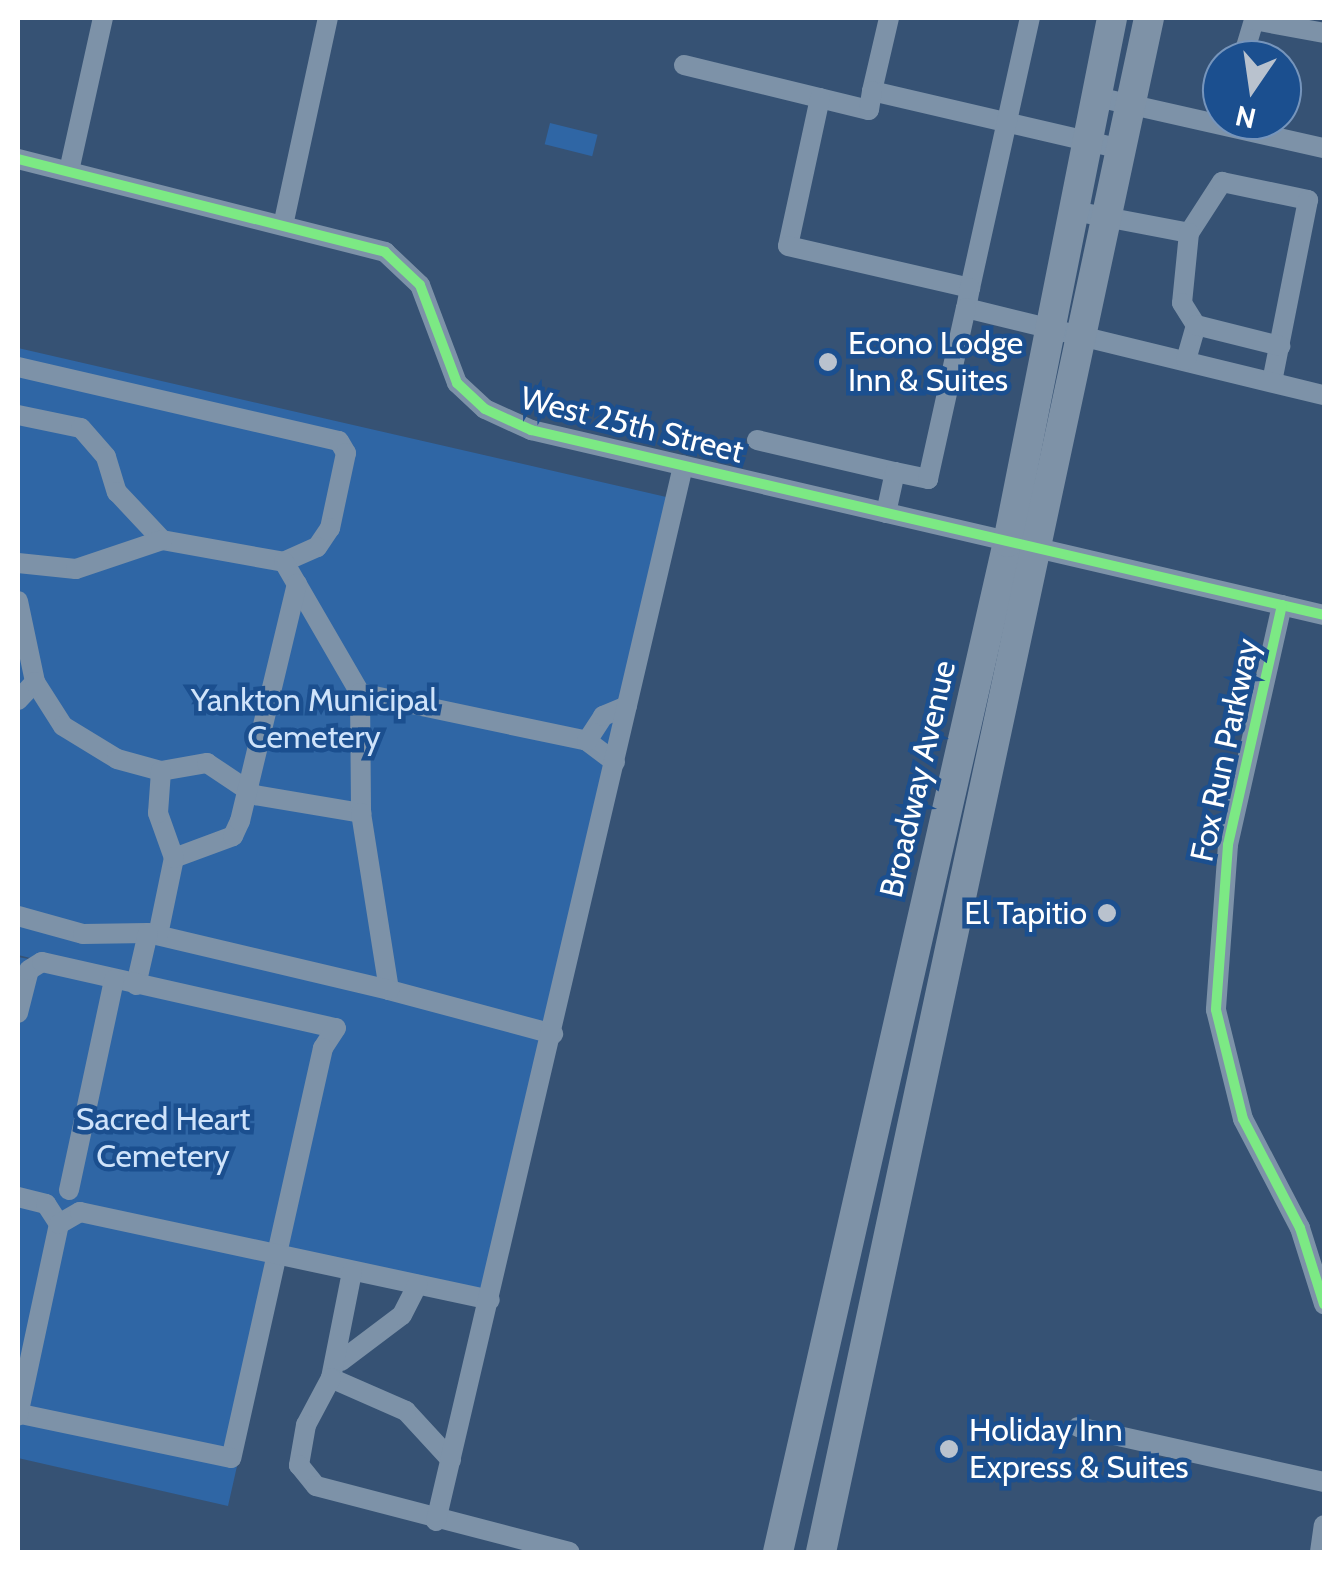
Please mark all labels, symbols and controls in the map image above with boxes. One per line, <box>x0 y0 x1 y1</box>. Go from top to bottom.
north arrow <box>1202 40 1302 140</box>
text: N <box>1232 98 1259 136</box>
place label: Econo Lodge Inn & Suites <box>848 325 1023 400</box>
marker: Econo Lodge Inn & Suites <box>817 351 839 373</box>
street label: West 25th Street <box>517 379 747 471</box>
street label: Fox Run Parkway <box>1183 635 1267 865</box>
street label: Broadway Avenue <box>872 657 964 901</box>
park label: Yankton Municipal Cemetery <box>191 682 437 757</box>
place label: El Tapitio <box>964 894 1087 932</box>
marker: El Tapitio <box>1096 902 1118 924</box>
park label: Sacred Heart Cemetery <box>76 1101 250 1176</box>
place label: Holiday Inn Express & Suites <box>969 1412 1189 1487</box>
marker: Holiday Inn Express & Suites <box>938 1438 960 1460</box>

